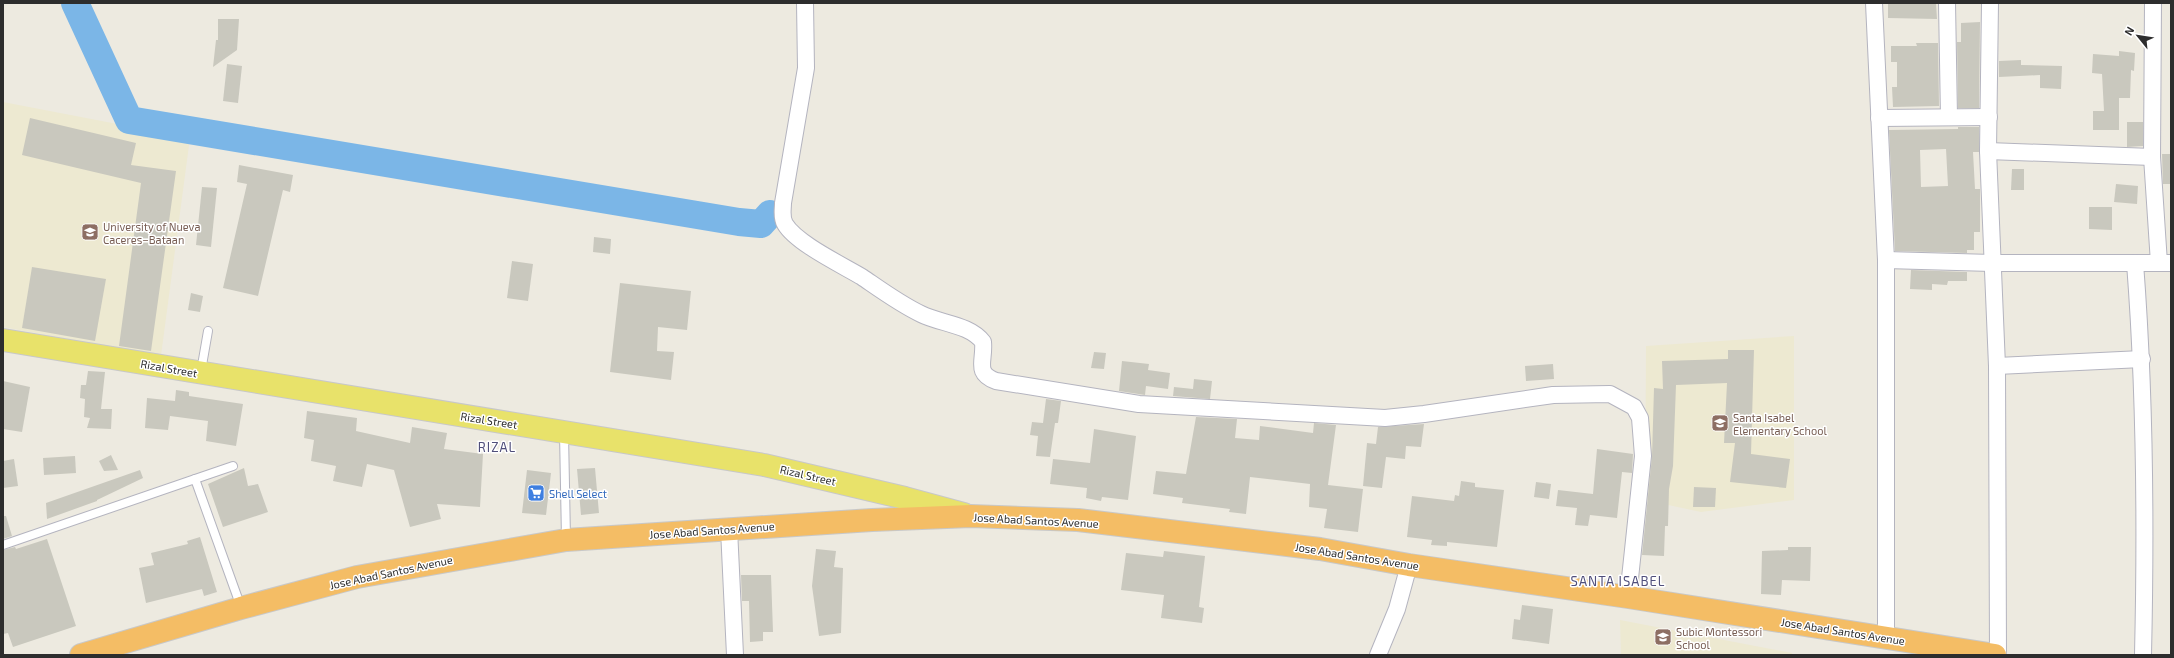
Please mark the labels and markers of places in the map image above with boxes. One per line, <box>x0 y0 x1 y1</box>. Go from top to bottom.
place label: University of Nueva Caceres–Bataan <box>103 220 200 246</box>
school or university icon: University of Nueva Caceres–Bataan <box>80 222 100 242</box>
place label: Santa Isabel Elementary School <box>1733 411 1827 437</box>
school or university icon: Santa Isabel Elementary School <box>1710 413 1730 433</box>
supermarket icon: Shell Select <box>526 483 546 503</box>
place label: Shell Select <box>549 487 607 500</box>
place label: Subic Montessori School <box>1676 625 1762 651</box>
school or university icon: Subic Montessori School <box>1653 627 1673 647</box>

